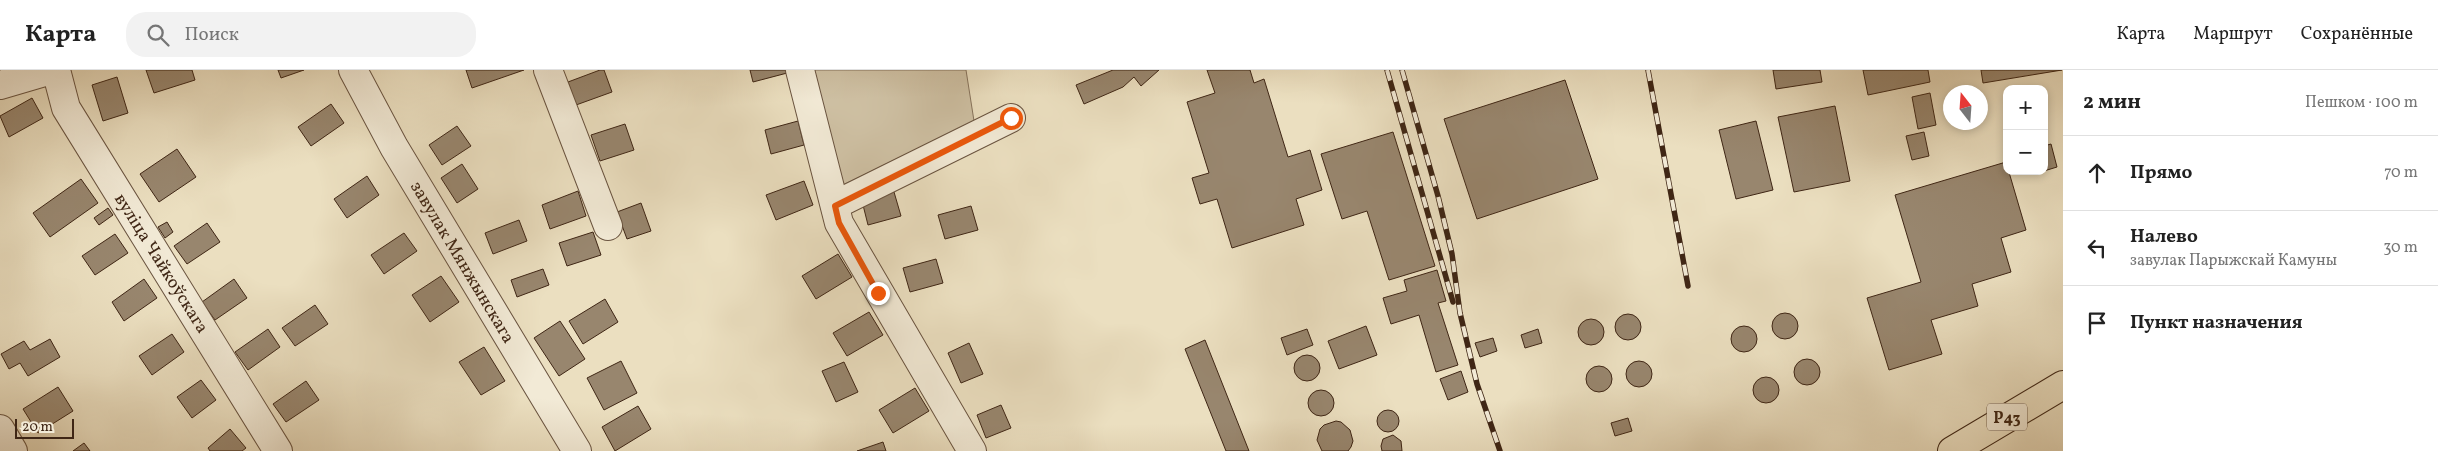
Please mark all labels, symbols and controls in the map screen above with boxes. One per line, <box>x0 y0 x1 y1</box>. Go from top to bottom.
search box <box>126 12 476 57</box>
text: Карта <box>25 18 96 52</box>
icon: search <box>144 21 172 49</box>
text: Поиск <box>184 22 239 48</box>
text: Карта <box>2116 22 2165 47</box>
text: Маршрут <box>2193 22 2273 47</box>
text: Сохранённые <box>2301 22 2413 47</box>
north arrow <box>1943 85 1988 130</box>
map controls <box>2003 85 2048 175</box>
button: + <box>2003 85 2048 130</box>
text: 2 мин <box>2083 88 2141 117</box>
text: Пешком · 100 m <box>2305 92 2418 114</box>
route start <box>1000 107 1023 130</box>
button: − <box>2003 130 2048 175</box>
icon: ahead <box>2083 159 2111 187</box>
text: Прямо <box>2130 160 2192 186</box>
text: 70 m <box>2384 162 2418 184</box>
street label: завулак Мянжынскага <box>403 177 520 348</box>
street label: вуліца Чайкоўскага <box>108 189 214 339</box>
text: Налево <box>2130 224 2198 250</box>
icon: left <box>2083 234 2111 262</box>
text: 30 m <box>2383 237 2418 259</box>
text: завулак Парыжскай Камуны <box>2130 250 2337 272</box>
route end <box>867 282 890 305</box>
icon: arrive <box>2083 309 2111 337</box>
text: Пункт назначения <box>2130 310 2303 336</box>
road number: Р43 <box>1987 404 2027 431</box>
scale bar <box>15 416 74 439</box>
text: 20 m <box>22 418 53 437</box>

